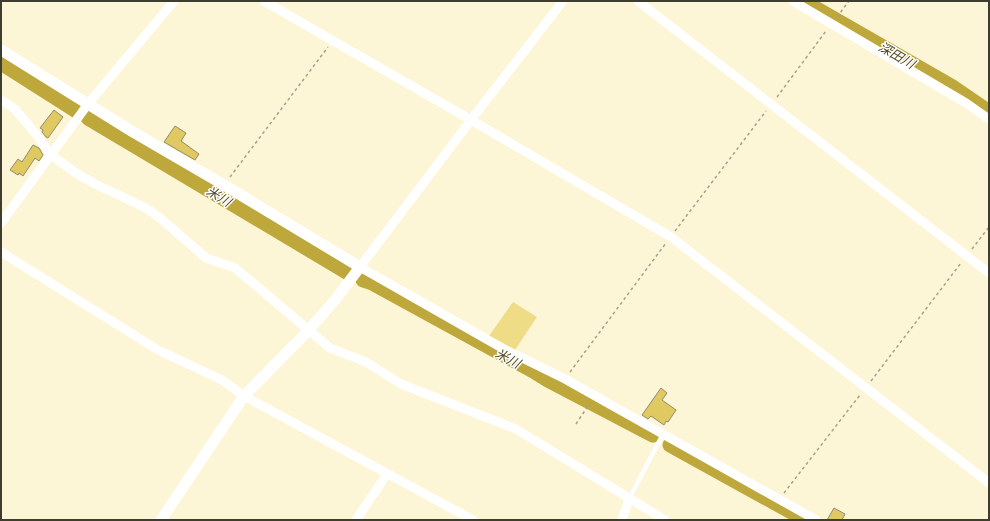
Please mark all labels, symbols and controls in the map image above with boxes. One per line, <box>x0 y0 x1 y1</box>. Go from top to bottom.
water label: 深田川 <box>876 39 919 73</box>
water label: 米川 <box>204 183 235 211</box>
water label: 米川 <box>493 346 525 372</box>

